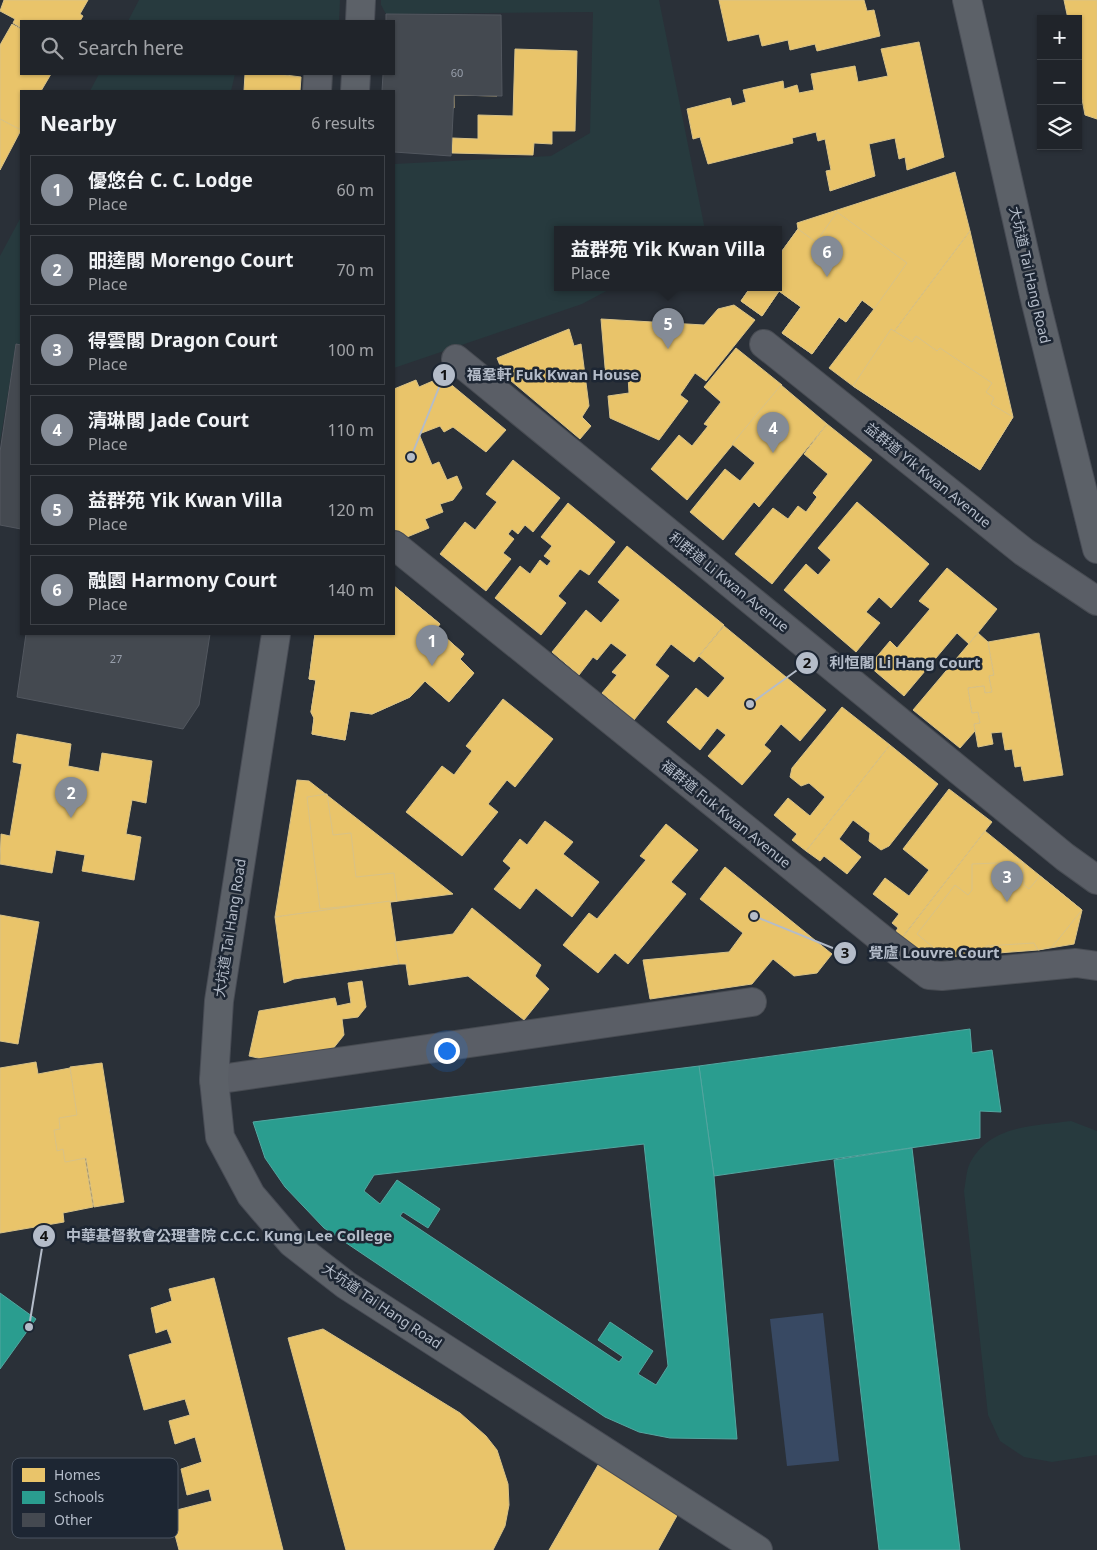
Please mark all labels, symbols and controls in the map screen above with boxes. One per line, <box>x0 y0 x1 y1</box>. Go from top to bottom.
map controls <box>1037 15 1082 150</box>
button: + <box>1037 15 1082 60</box>
search box <box>20 20 395 75</box>
icon: search <box>38 34 66 62</box>
text: Search here <box>78 35 184 61</box>
button: − <box>1037 60 1082 105</box>
house number: 60 <box>451 65 463 80</box>
button: layers <box>1037 105 1082 150</box>
text: Nearby <box>40 109 116 137</box>
text: 6 results <box>311 112 375 134</box>
text: 優悠台 C. C. Lodge <box>88 167 253 193</box>
text: 1 <box>52 179 62 201</box>
text: 60 m <box>337 179 374 201</box>
text: Place <box>88 193 128 215</box>
street label: 大坑道 Tai Hang Road <box>1005 204 1056 345</box>
popup <box>554 226 782 291</box>
text: 益群苑 Yik Kwan Villa <box>571 236 765 262</box>
pin: 6 <box>811 236 843 277</box>
text: 昍逵閣 Morengo Court <box>88 247 294 273</box>
text: 2 <box>52 259 62 281</box>
text: 70 m <box>337 259 374 281</box>
text: Place <box>571 262 610 284</box>
text: Place <box>88 273 128 295</box>
pin: 5 <box>652 308 684 349</box>
text: 得雲閣 Dragon Court <box>88 327 278 353</box>
text: 3 <box>52 339 62 361</box>
text: 100 m <box>327 339 374 361</box>
text: Place <box>88 353 128 375</box>
callout: 福羣軒 Fuk Kwan House <box>432 360 650 390</box>
text: 1 <box>440 364 448 384</box>
text: 福羣軒 Fuk Kwan House <box>467 364 639 384</box>
text: 清琳閣 Jade Court <box>88 407 249 433</box>
pin: 4 <box>757 412 789 453</box>
street label: 益群道 Yik Kwan Avenue <box>861 418 995 532</box>
text: 4 <box>52 419 62 441</box>
text: 110 m <box>327 419 374 441</box>
text: Place <box>88 433 128 455</box>
text: 益群苑 Yik Kwan Villa <box>88 487 283 513</box>
text: 5 <box>52 499 62 521</box>
text: 120 m <box>327 499 374 521</box>
text: Place <box>88 513 128 535</box>
street label: 利群道 Li Kwan Avenue <box>665 527 793 636</box>
text: 融園 Harmony Court <box>88 567 277 593</box>
text: 6 <box>52 579 62 601</box>
text: 140 m <box>327 579 374 601</box>
text: Place <box>88 593 128 615</box>
pin: 1 <box>416 625 448 666</box>
callout: 利恒閣 Li Hang Court <box>795 648 991 678</box>
house number: 27 <box>110 651 122 666</box>
text: 2 <box>803 652 812 672</box>
text: 利恒閣 Li Hang Court <box>829 652 981 672</box>
street label: 福群道 Fuk Kwan Avenue <box>658 755 795 872</box>
pin: 2 <box>55 777 87 818</box>
street label: 大坑道 Tai Hang Road <box>209 857 250 999</box>
pin: 3 <box>991 861 1023 902</box>
callout: 覺廬 Louvre Court <box>833 938 1009 968</box>
text: 3 <box>841 942 849 962</box>
text: 覺廬 Louvre Court <box>868 942 1000 962</box>
your location <box>434 1038 460 1064</box>
callout: 中華基督教會公理書院 C.C.C. Kung Lee College <box>31 1221 402 1251</box>
text: 4 <box>40 1225 49 1245</box>
text: 中華基督教會公理書院 C.C.C. Kung Lee College <box>66 1225 392 1245</box>
street label: 大坑道 Tai Hang Road <box>319 1259 446 1353</box>
legend <box>12 1458 178 1538</box>
text: Homes <box>54 1465 101 1484</box>
text: Schools <box>54 1487 105 1506</box>
text: Other <box>54 1510 93 1529</box>

